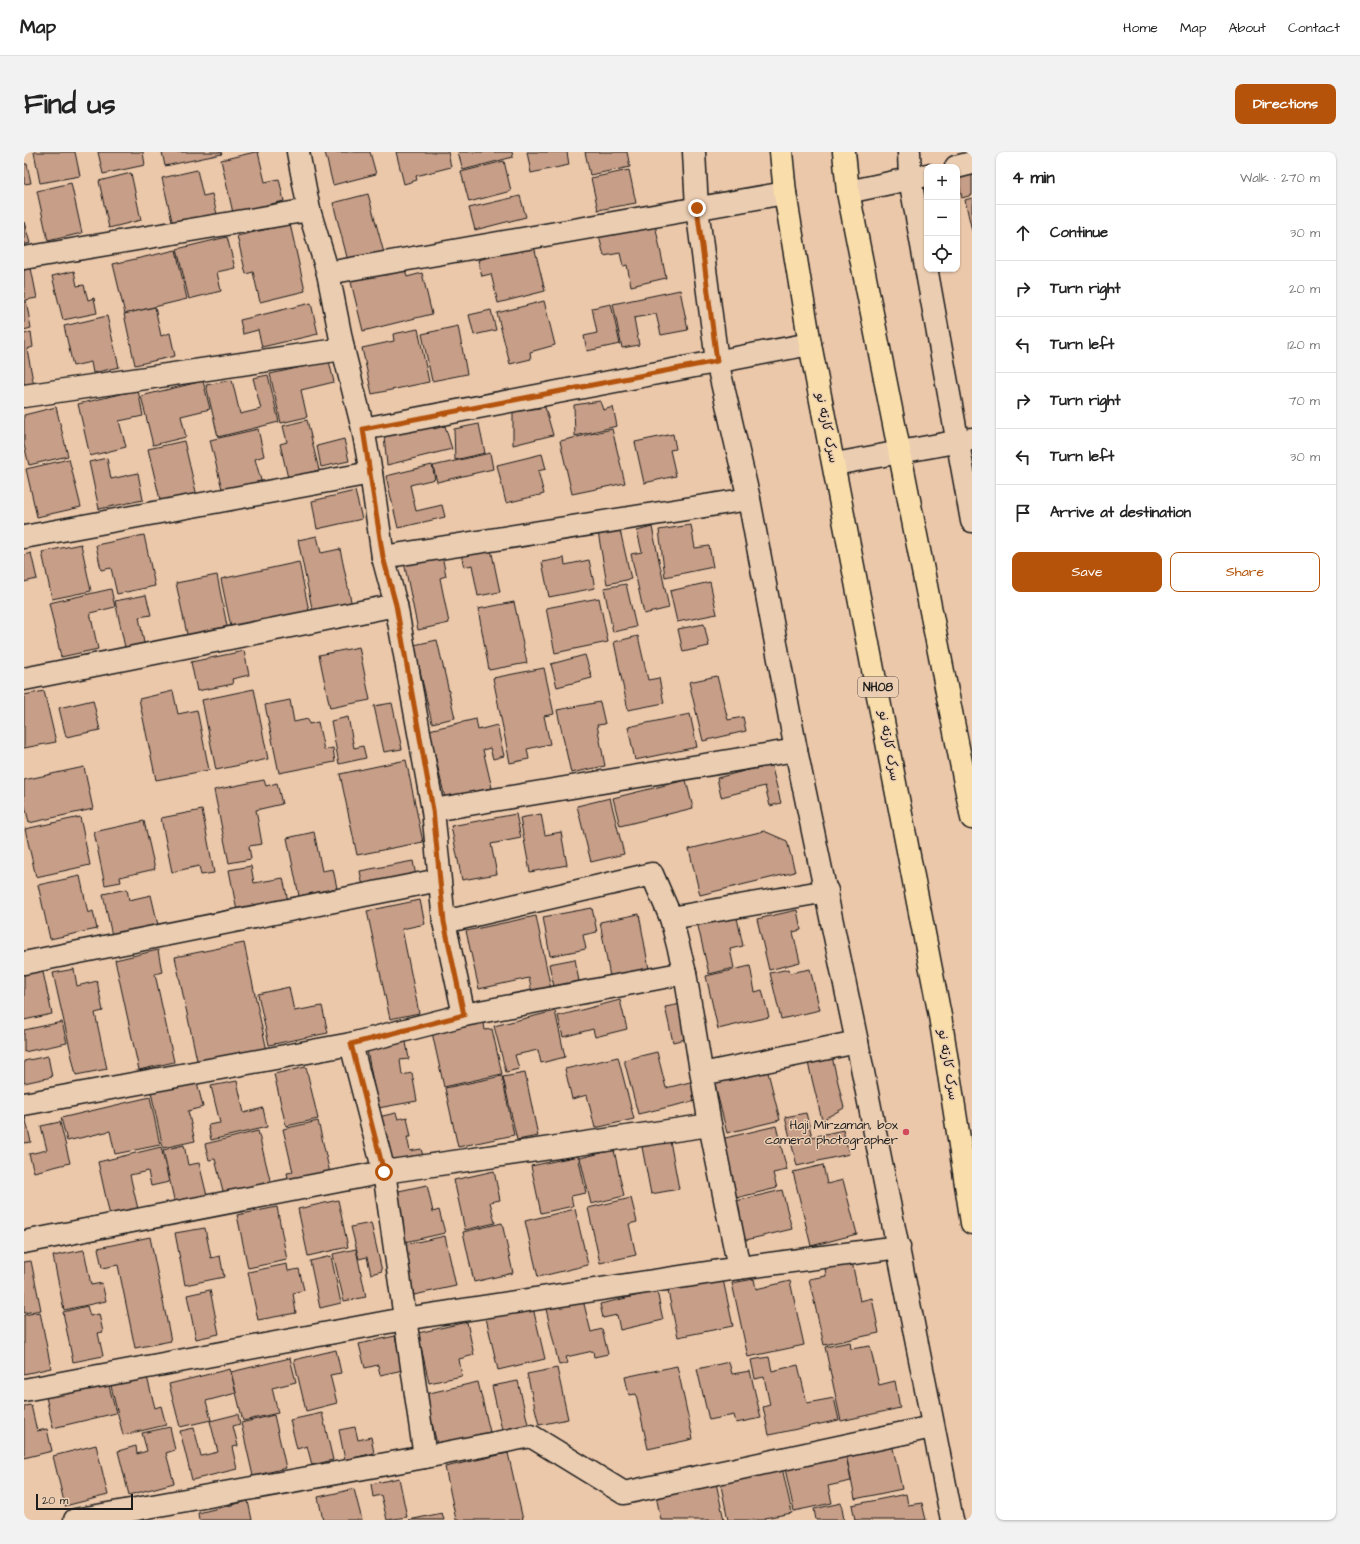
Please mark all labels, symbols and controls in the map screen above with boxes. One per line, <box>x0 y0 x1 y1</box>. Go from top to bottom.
text: Map <box>20 14 56 41</box>
text: Home <box>1123 18 1158 38</box>
text: Map <box>1180 18 1206 38</box>
text: About <box>1228 18 1266 38</box>
text: Contact <box>1288 18 1340 38</box>
button: Directions <box>1235 84 1336 124</box>
text: Find us <box>24 85 115 124</box>
map controls <box>924 164 960 272</box>
button: + <box>924 164 960 200</box>
text: 4 min <box>1012 166 1055 190</box>
text: Walk · 270 m <box>1240 169 1320 187</box>
route end <box>688 199 706 217</box>
button: − <box>924 200 960 236</box>
icon: ahead <box>1012 222 1034 244</box>
text: Continue <box>1050 222 1108 243</box>
text: 30 m <box>1290 224 1320 242</box>
button: locate <box>924 236 960 272</box>
icon: right <box>1012 278 1034 300</box>
text: Turn right <box>1050 278 1121 299</box>
text: 20 m <box>1289 280 1320 298</box>
icon: left <box>1012 334 1034 356</box>
text: Turn left <box>1050 334 1114 355</box>
text: 120 m <box>1287 336 1320 354</box>
street label: سرک کارته نو <box>811 390 843 465</box>
icon: right <box>1012 390 1034 412</box>
text: Turn right <box>1050 390 1121 411</box>
text: 70 m <box>1288 392 1320 410</box>
icon: left <box>1012 446 1034 468</box>
text: Turn left <box>1050 446 1114 467</box>
text: 30 m <box>1290 448 1320 466</box>
icon: arrive <box>1012 502 1034 524</box>
text: Arrive at destination <box>1050 502 1191 523</box>
button: Save <box>1012 552 1162 592</box>
button: Share <box>1170 552 1320 592</box>
road number: NH08 <box>858 677 898 697</box>
street label: سرک کارته نو <box>874 708 904 783</box>
street label: سرک کارته نو <box>933 1028 962 1101</box>
place label: Haji Mirzaman, box camera photographer <box>765 1116 899 1150</box>
marker: Haji Mirzaman, box camera photographer <box>901 1127 911 1137</box>
route start <box>375 1163 393 1181</box>
scale bar <box>36 1492 133 1511</box>
text: 20 m <box>42 1493 68 1508</box>

